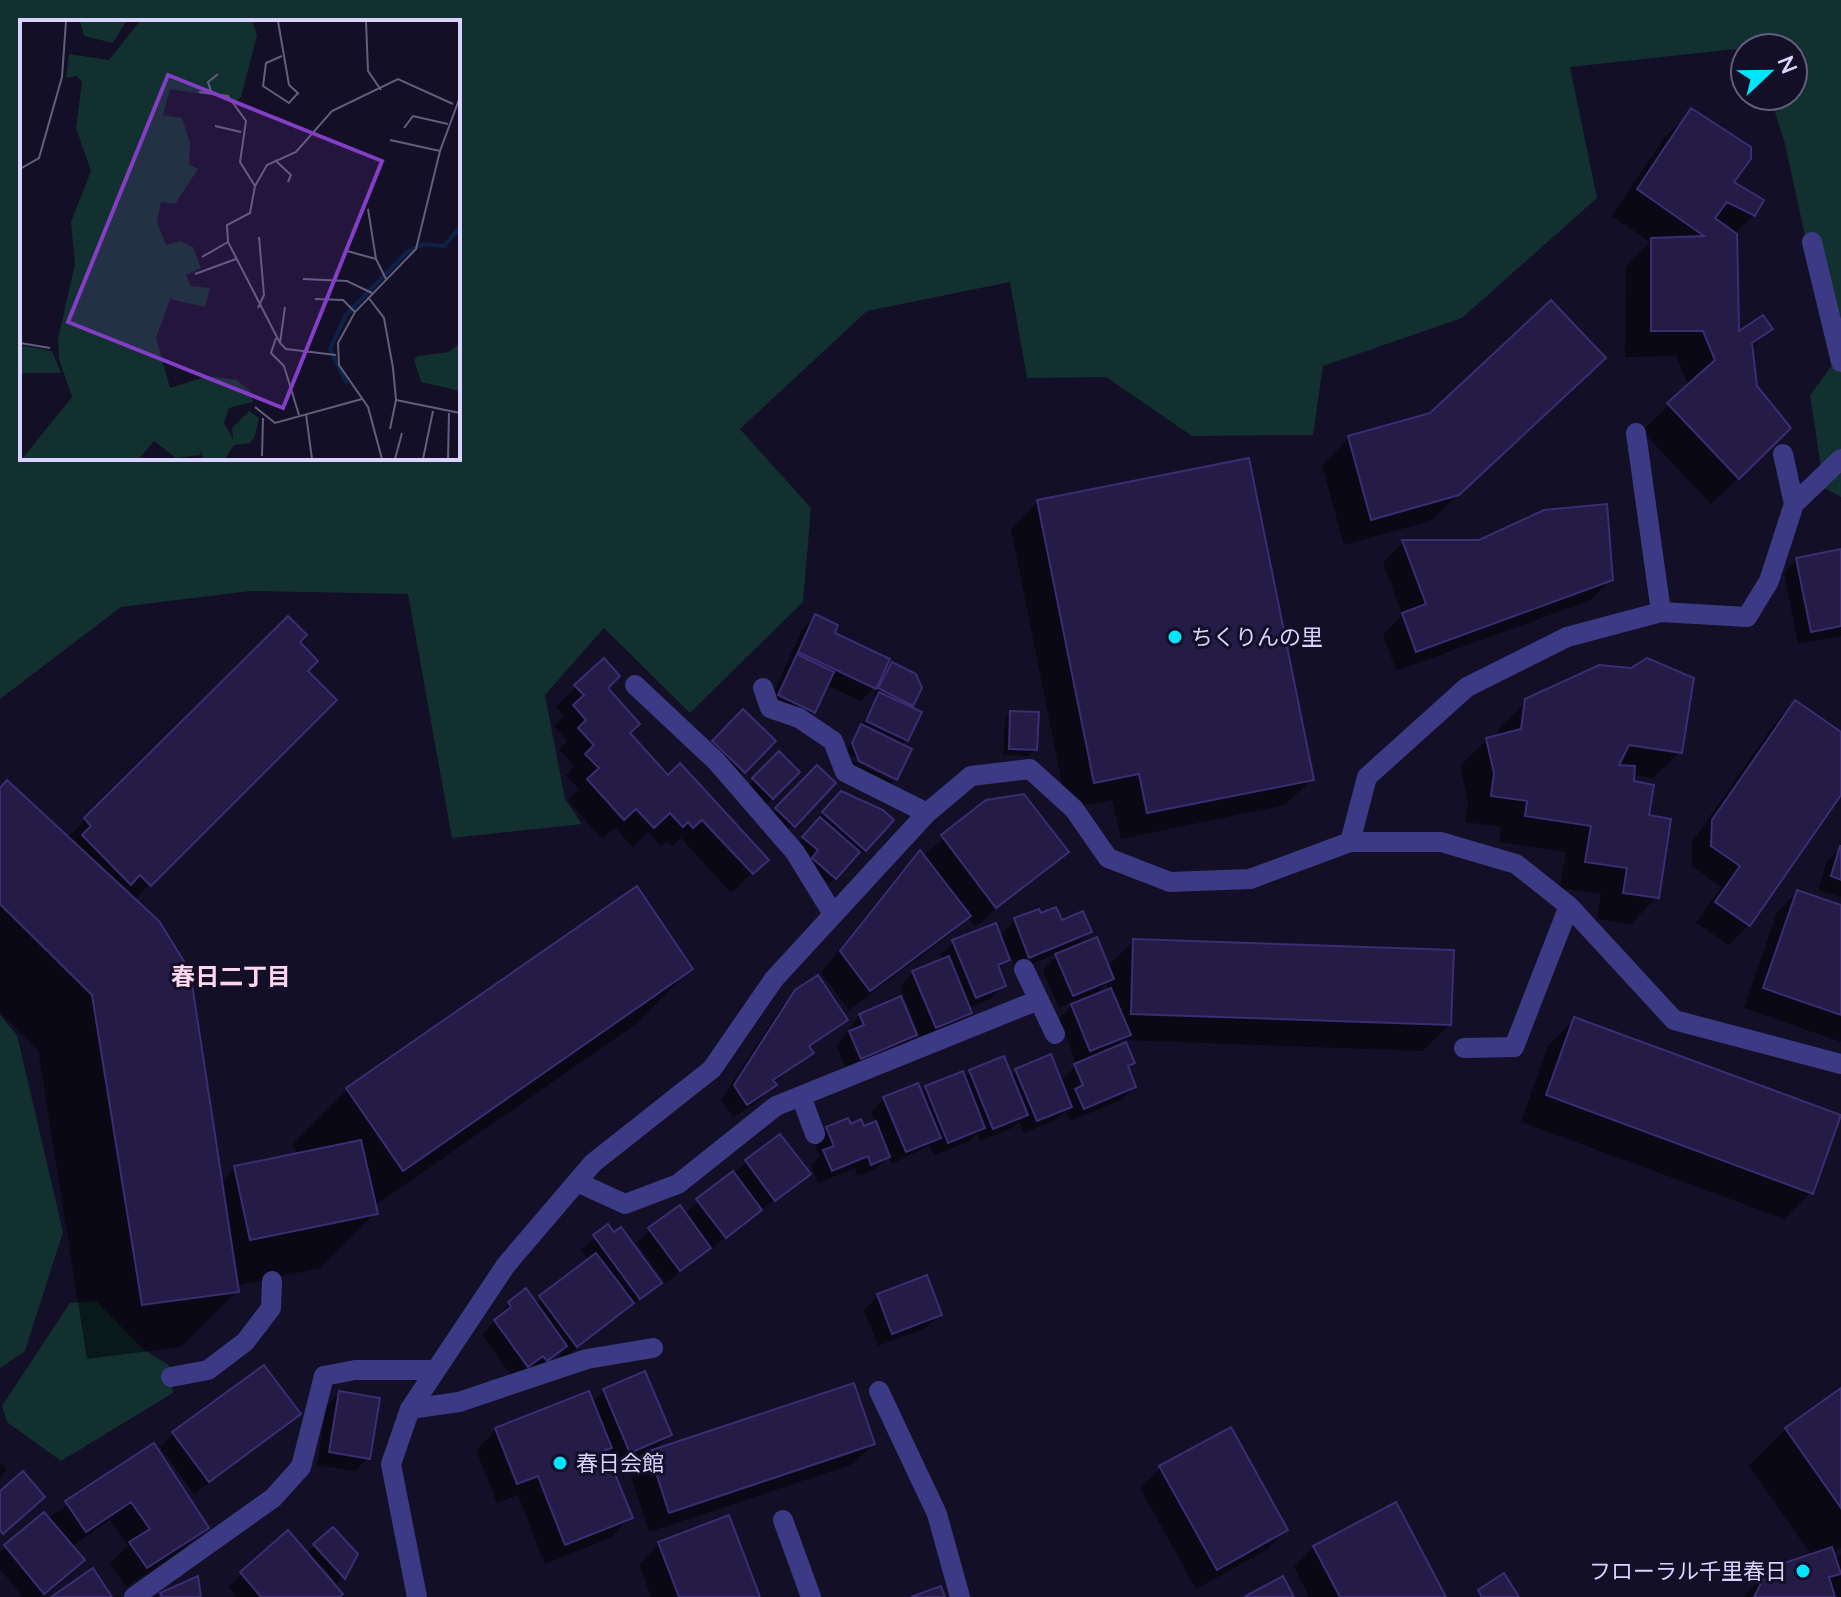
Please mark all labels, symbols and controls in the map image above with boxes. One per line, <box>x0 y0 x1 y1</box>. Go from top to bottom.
inset map <box>20 20 460 460</box>
north arrow <box>1729 32 1809 112</box>
text: N <box>1772 51 1804 77</box>
place label: ちくりんの里 <box>1191 623 1323 650</box>
marker: ちくりんの里 <box>1166 628 1184 646</box>
district label: 春日二丁目 <box>171 961 291 990</box>
place label: 春日会館 <box>576 1449 664 1476</box>
marker: 春日会館 <box>551 1454 569 1472</box>
place label: フローラル千里春日 <box>1589 1557 1787 1584</box>
marker: フローラル千里春日 <box>1794 1562 1812 1580</box>

